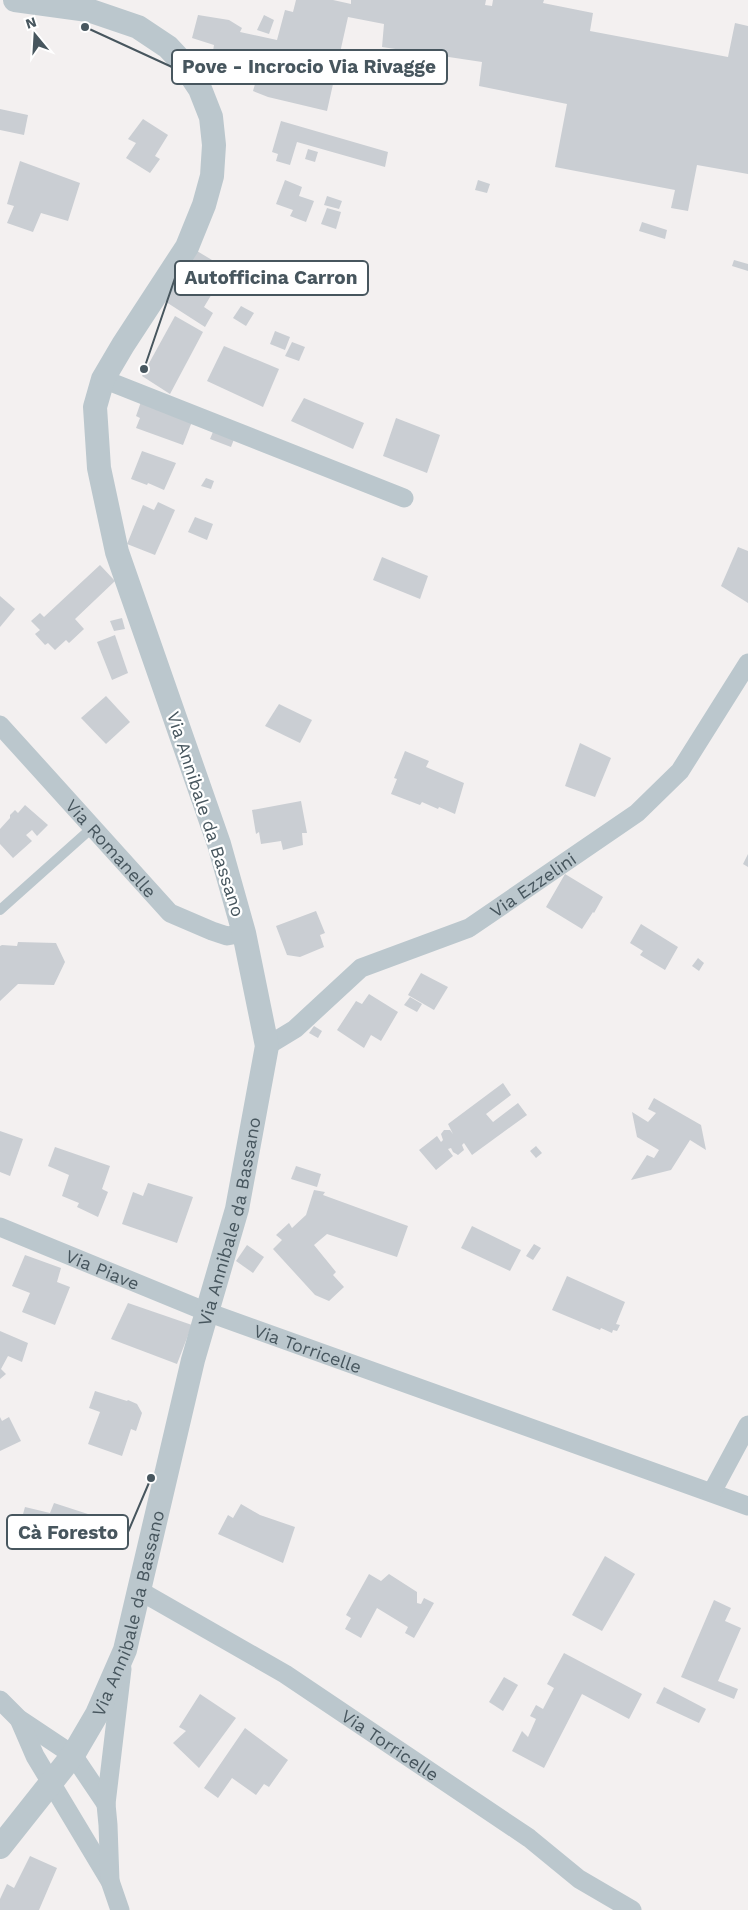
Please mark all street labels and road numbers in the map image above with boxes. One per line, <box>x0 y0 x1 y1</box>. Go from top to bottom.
street label: Via Annibale da Bassano <box>163 709 249 919</box>
street label: Via Romanelle <box>62 795 161 902</box>
street label: Via Ezzelini <box>486 848 580 921</box>
street label: Via Annibale da Bassano <box>193 1115 264 1328</box>
street label: Via Piave <box>63 1245 143 1294</box>
street label: Via Torricelle <box>251 1319 365 1377</box>
street label: Via Annibale da Bassano <box>87 1508 168 1719</box>
street label: Via Torricelle <box>338 1705 443 1785</box>

